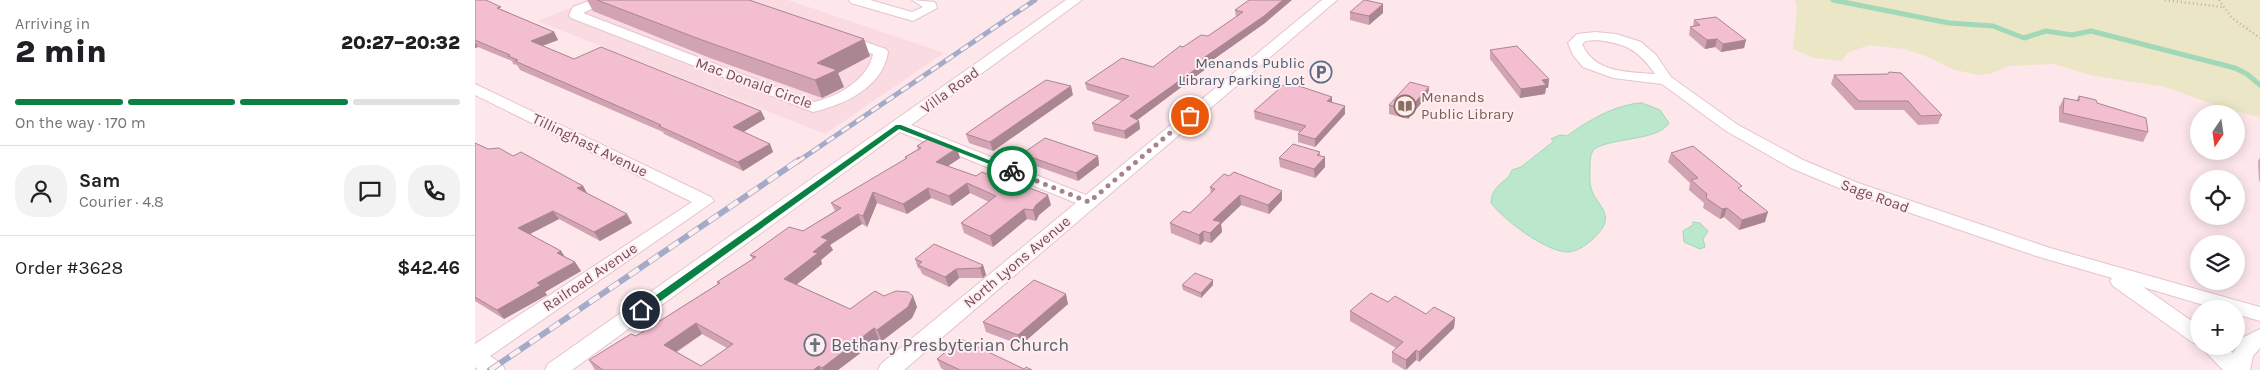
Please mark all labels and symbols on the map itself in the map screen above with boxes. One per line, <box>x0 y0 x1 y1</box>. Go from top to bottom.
street label: Mac Donald Circle <box>693 53 815 113</box>
place label: Menands Public Library Parking Lot <box>1178 54 1305 89</box>
parking icon: Menands Public Library Parking Lot <box>1309 60 1333 84</box>
street label: Villa Road <box>917 63 983 117</box>
place label: Menands Public Library <box>1421 88 1514 123</box>
library icon: Menands Public Library <box>1393 94 1417 118</box>
pin <box>1169 95 1211 137</box>
north arrow <box>2190 105 2245 160</box>
street label: Tillinghast Avenue <box>529 109 651 181</box>
courier <box>987 146 1037 196</box>
street label: Sage Road <box>1838 175 1912 217</box>
street label: North Lyons Avenue <box>960 212 1074 312</box>
street label: Railroad Avenue <box>539 239 641 315</box>
pin <box>620 289 662 331</box>
church icon: Bethany Presbyterian Church <box>803 333 827 357</box>
place label: Bethany Presbyterian Church <box>831 334 1069 356</box>

